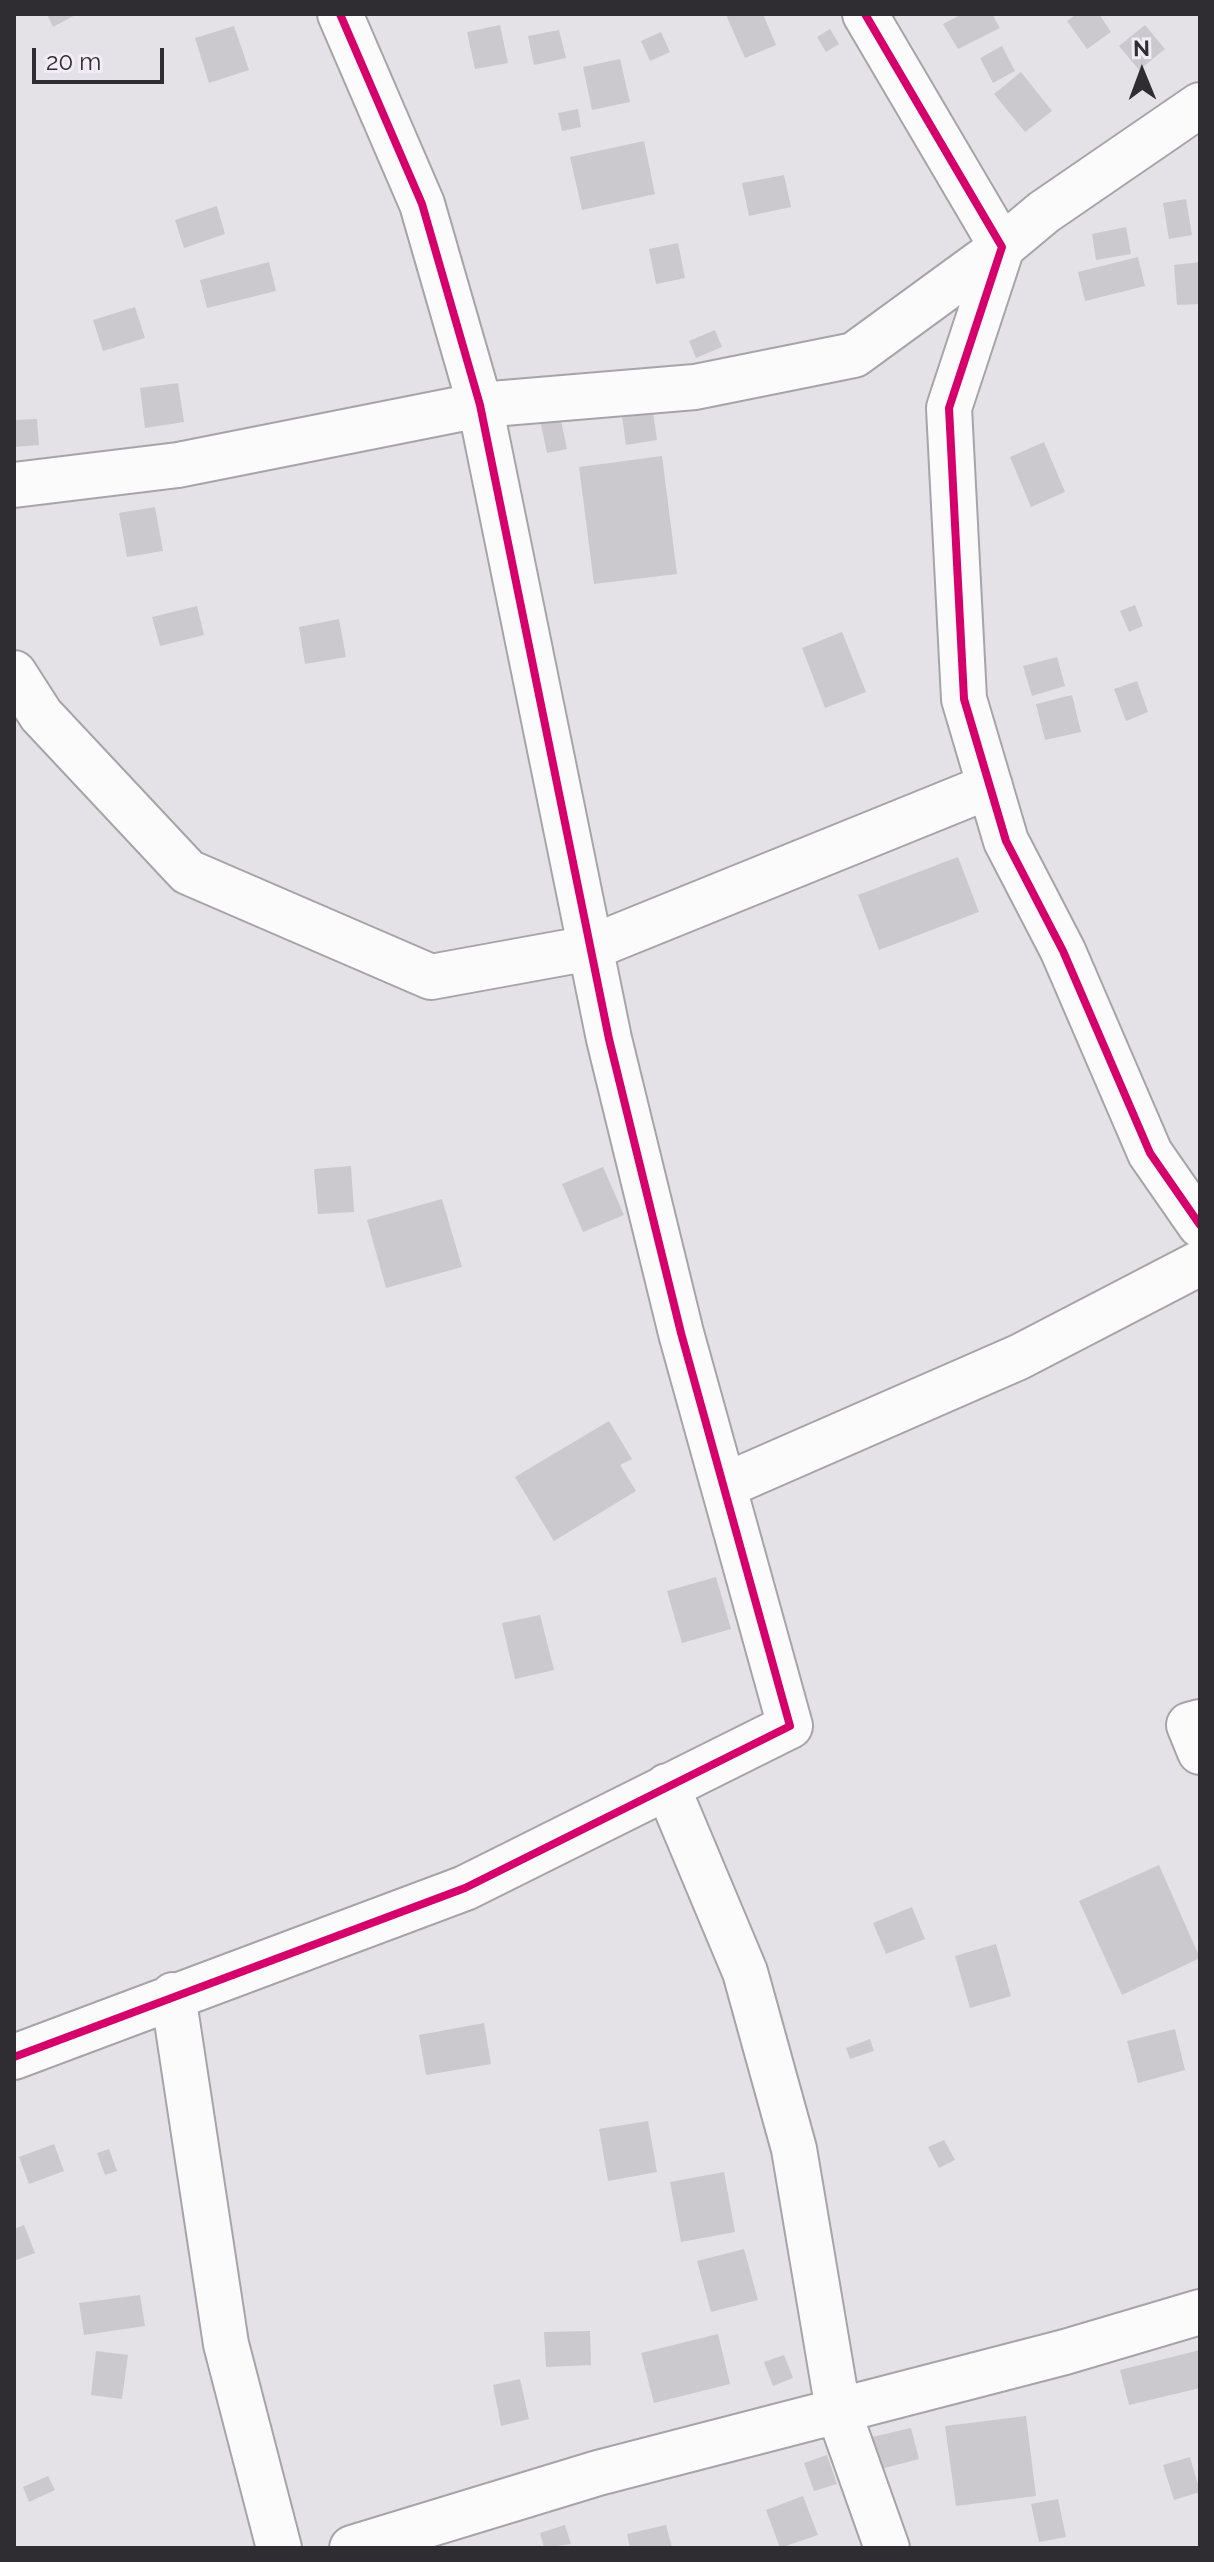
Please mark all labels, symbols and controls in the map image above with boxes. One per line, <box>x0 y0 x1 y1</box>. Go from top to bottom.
scale bar <box>36 32 168 82</box>
north arrow <box>1102 32 1182 112</box>
text: N <box>1133 35 1150 61</box>
text: 20 m <box>46 47 101 76</box>

